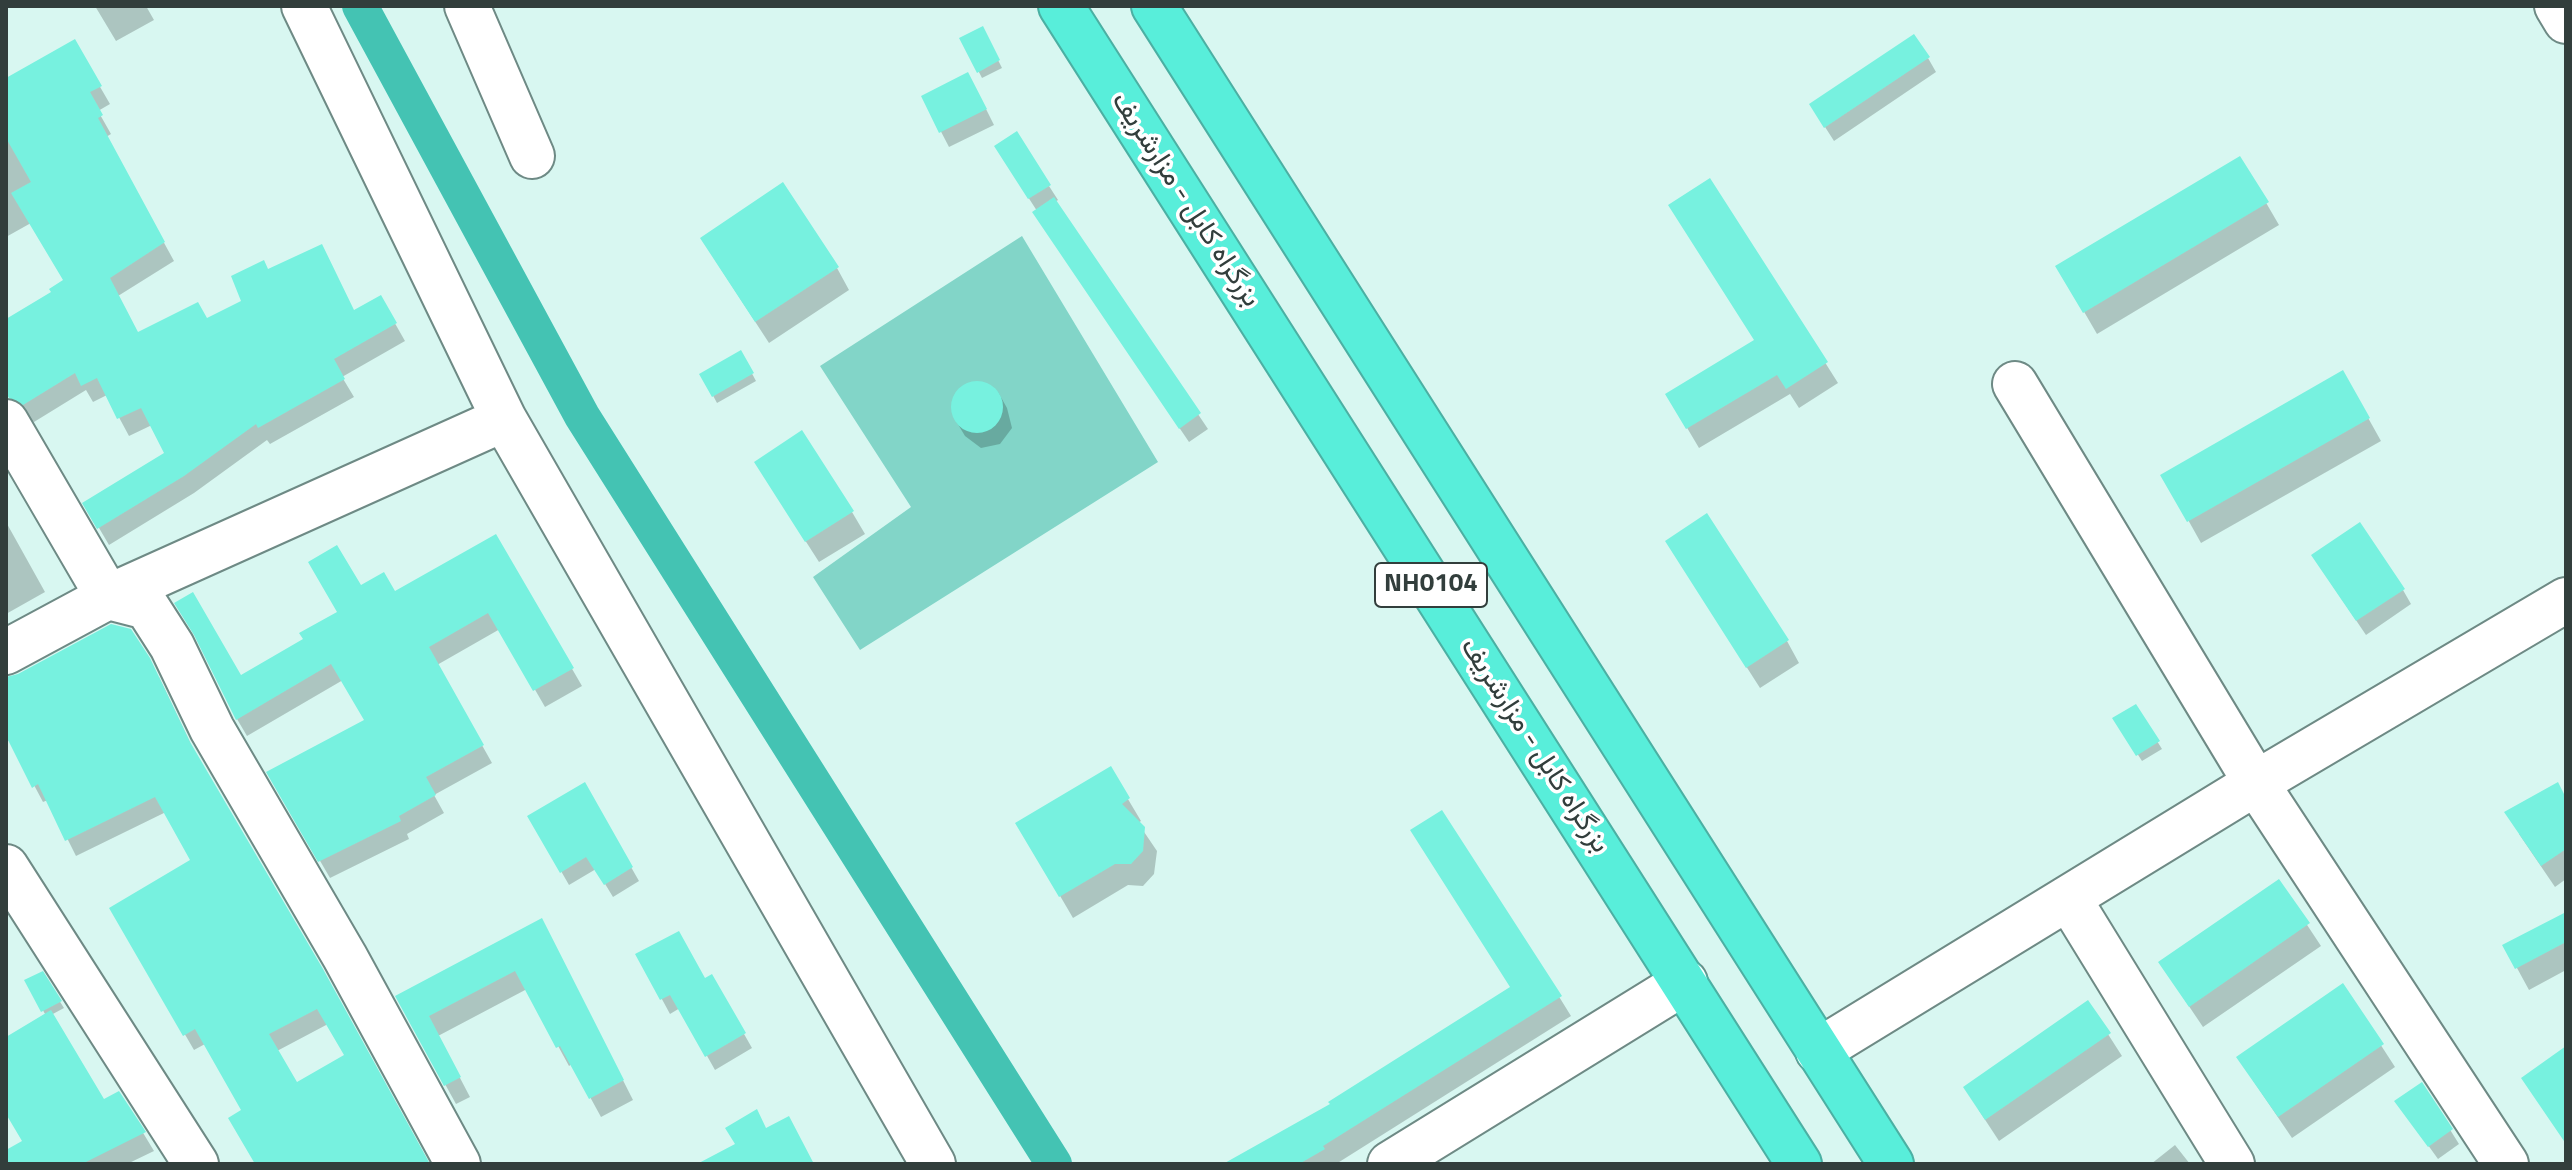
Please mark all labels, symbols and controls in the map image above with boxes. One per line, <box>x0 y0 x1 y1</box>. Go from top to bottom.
street label: بزرگراه کابل - مزارشریف <box>1103 86 1267 314</box>
road number: NH0104 <box>1375 563 1487 607</box>
street label: بزرگراه کابل - مزارشریف <box>1452 632 1616 860</box>

